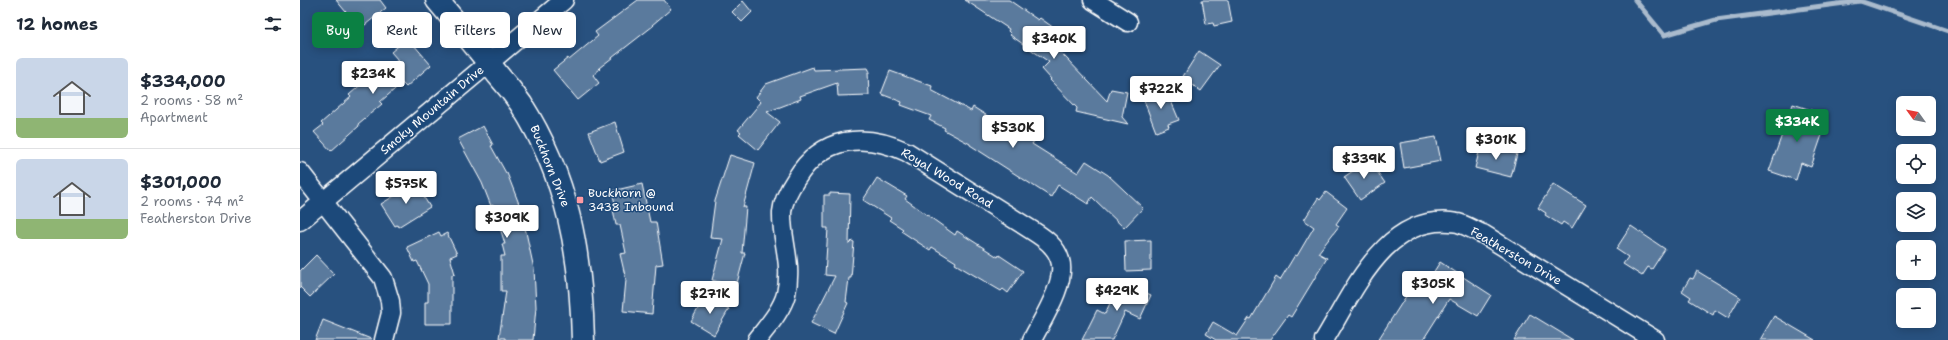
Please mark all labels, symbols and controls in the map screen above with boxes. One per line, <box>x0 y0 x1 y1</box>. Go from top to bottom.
chip: Buy <box>312 12 364 48</box>
chip: Rent <box>372 12 432 48</box>
chip: Filters <box>440 12 510 48</box>
chip: New <box>518 12 576 48</box>
text: 12 homes <box>16 13 98 35</box>
icon: filters <box>262 13 284 35</box>
pin: $340K <box>1026 26 1082 60</box>
text: $340K <box>1032 30 1076 47</box>
pin: $234K <box>345 61 401 95</box>
street label: Smoky Mountain Drive <box>377 62 487 158</box>
text: $234K <box>351 65 395 82</box>
text: $334,000 <box>140 70 226 92</box>
icon: home <box>48 74 96 122</box>
pin: $722K <box>1133 76 1189 110</box>
text: $722K <box>1139 80 1183 97</box>
text: 2 rooms · 58 m² <box>140 92 243 109</box>
north arrow <box>1896 96 1936 136</box>
map controls <box>1896 96 1936 328</box>
text: Apartment <box>140 109 208 126</box>
pin: $334K <box>1769 109 1825 143</box>
text: $334K <box>1775 113 1819 130</box>
pin: $530K <box>985 115 1041 149</box>
text: $530K <box>991 119 1035 136</box>
street label: Buckhorn Drive <box>526 123 574 209</box>
pin: $301K <box>1468 127 1524 161</box>
text: $301K <box>1475 131 1517 148</box>
street label: Royal Wood Road <box>898 144 996 212</box>
button: locate <box>1896 144 1936 184</box>
pin: $339K <box>1336 146 1392 180</box>
text: $339K <box>1342 150 1386 167</box>
text: $301,000 <box>140 171 222 193</box>
pin: $575K <box>378 171 434 205</box>
icon: home <box>48 175 96 223</box>
text: $575K <box>385 175 427 192</box>
place label: Buckhorn @ 3438 Inbound <box>588 185 674 215</box>
button: layers <box>1896 192 1936 232</box>
text: 2 rooms · 74 m² <box>140 193 244 210</box>
marker: Buckhorn @ 3438 Inbound <box>575 195 585 205</box>
pin: $309K <box>479 205 535 239</box>
text: $309K <box>485 209 529 226</box>
text: Featherston Drive <box>140 210 252 227</box>
street label: Featherston Drive <box>1467 223 1565 289</box>
button: + <box>1896 240 1936 280</box>
pin: $305K <box>1405 271 1461 305</box>
text: $305K <box>1411 275 1455 292</box>
pin: $429K <box>1089 278 1145 312</box>
pin: $271K <box>682 281 738 315</box>
text: $429K <box>1095 282 1139 299</box>
text: $271K <box>690 285 730 302</box>
button: − <box>1896 288 1936 328</box>

